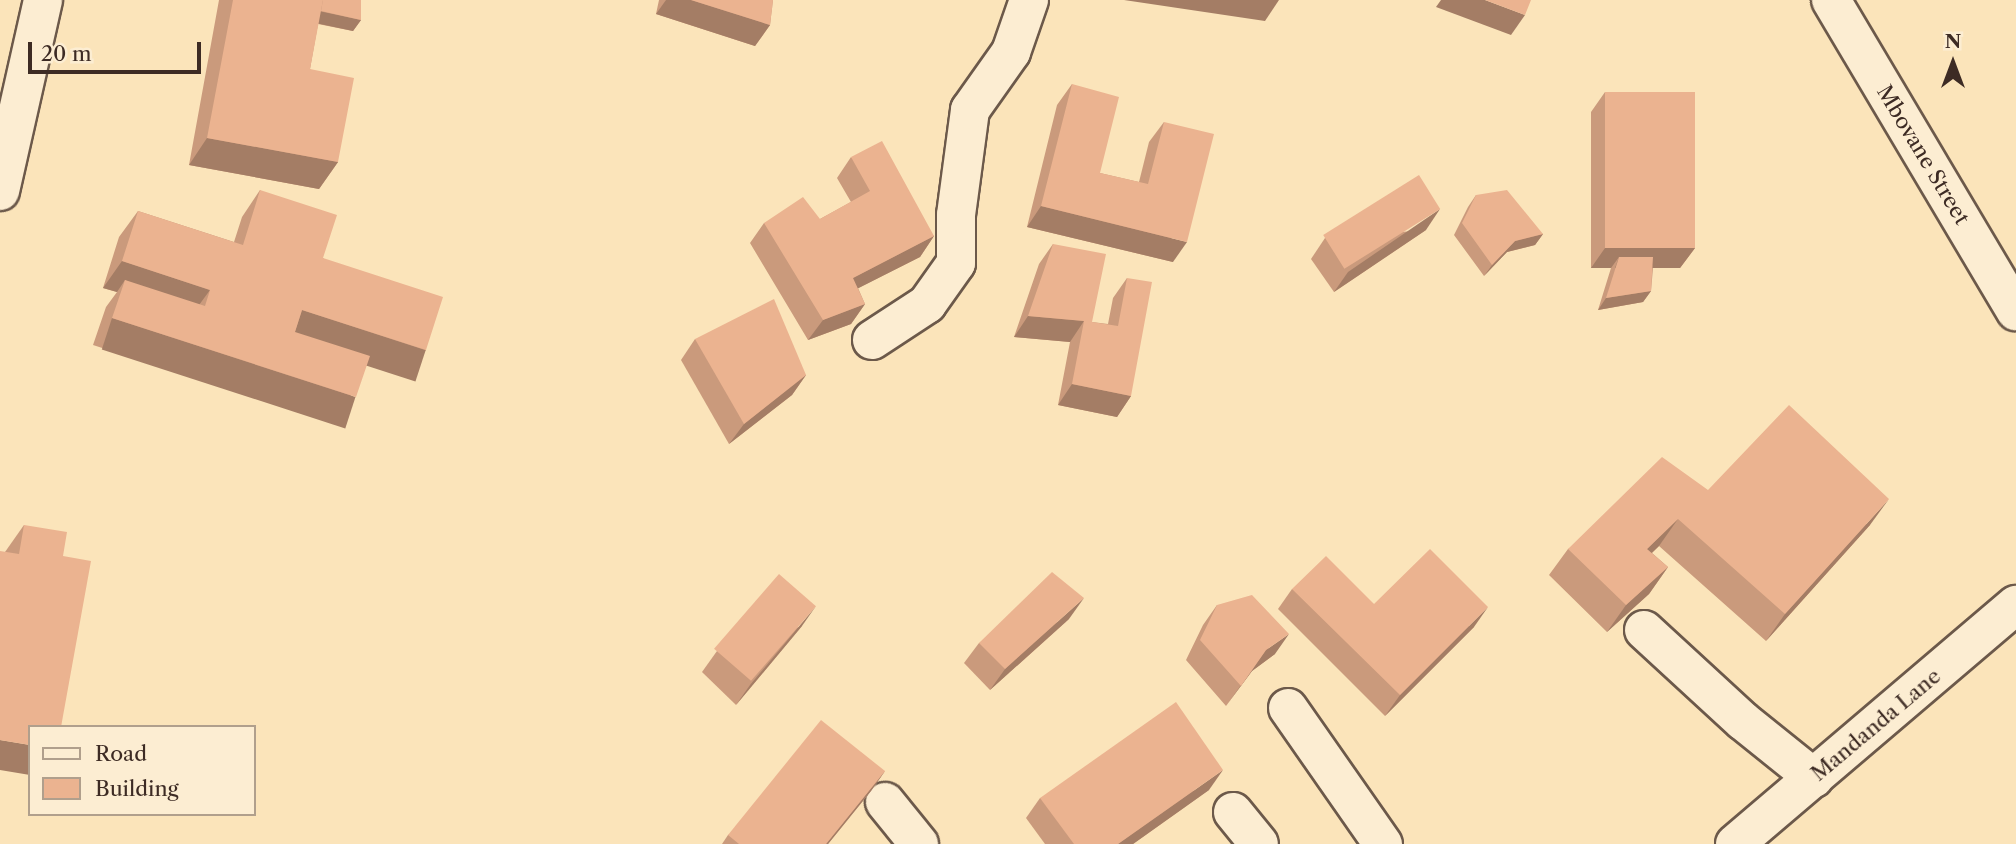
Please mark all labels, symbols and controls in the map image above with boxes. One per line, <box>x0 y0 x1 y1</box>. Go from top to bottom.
scale bar <box>32 28 205 72</box>
north arrow <box>1918 28 1988 98</box>
text: N <box>1945 30 1961 53</box>
text: 20 m <box>41 41 92 66</box>
street label: Mbovane Street <box>1872 81 1974 229</box>
street label: Mandanda Lane <box>1806 663 1946 787</box>
legend <box>28 725 256 816</box>
text: Road <box>95 741 147 766</box>
text: Building <box>95 776 179 801</box>

